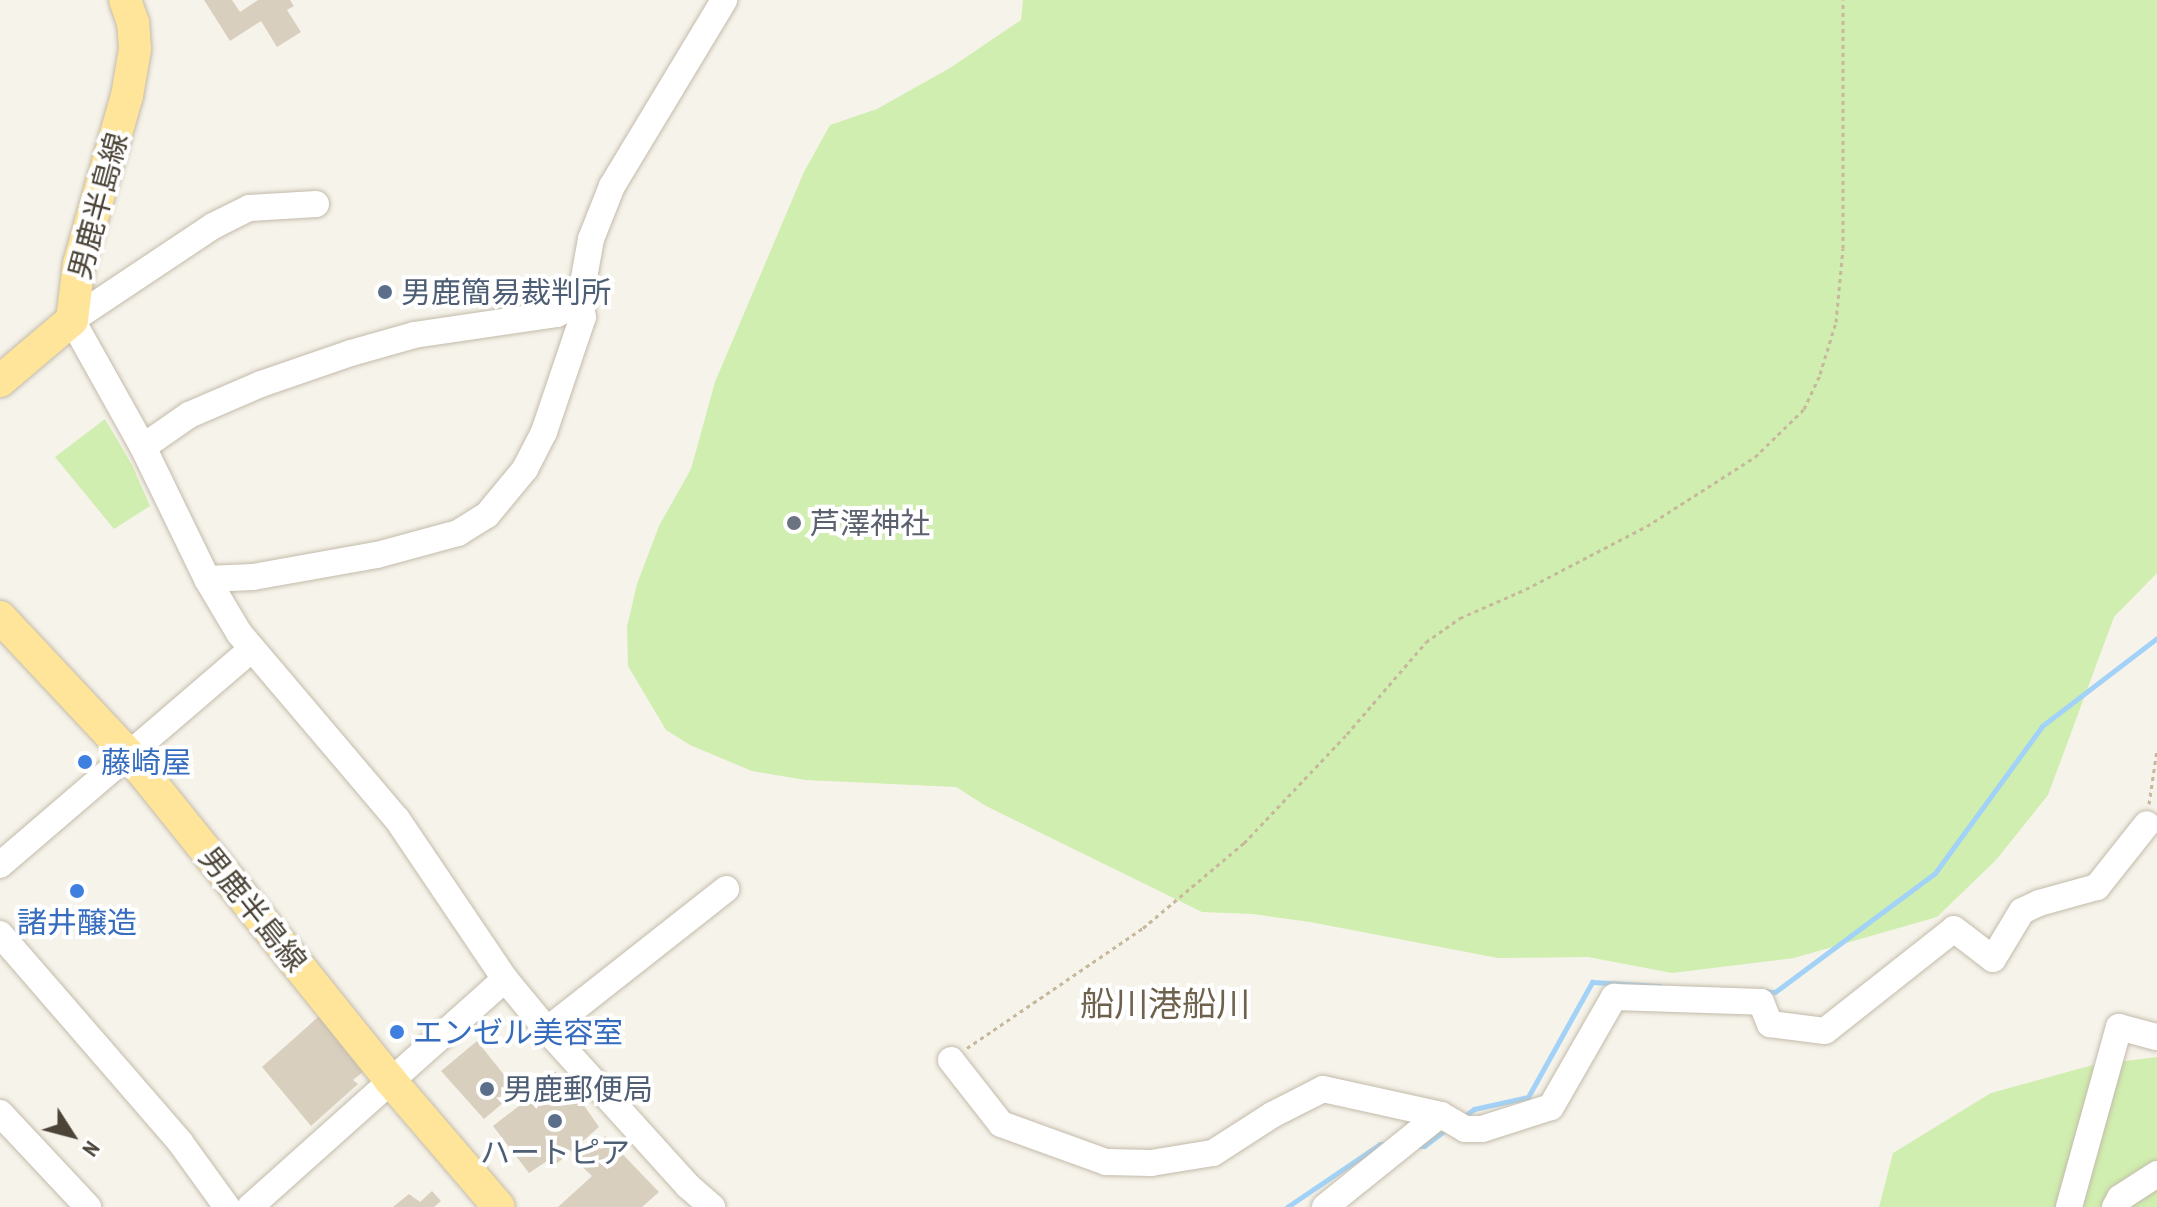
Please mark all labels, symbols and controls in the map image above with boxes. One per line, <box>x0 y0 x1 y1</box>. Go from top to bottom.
street label: 男鹿半島線 <box>61 129 135 283</box>
place label: 男鹿簡易裁判所 <box>401 274 611 310</box>
marker: 男鹿簡易裁判所 <box>376 283 394 301</box>
place label: 芦澤神社 <box>810 505 930 541</box>
marker: 芦澤神社 <box>785 514 803 532</box>
place label: 藤崎屋 <box>101 744 191 780</box>
marker: 藤崎屋 <box>76 753 94 771</box>
street label: 男鹿半島線 <box>192 839 314 979</box>
marker: 諸井醸造 <box>68 882 86 900</box>
place label: 諸井醸造 <box>17 904 137 940</box>
district label: 船川港船川 <box>1080 984 1250 1024</box>
place label: エンゼル美容室 <box>413 1014 623 1050</box>
marker: エンゼル美容室 <box>388 1023 406 1041</box>
place label: 男鹿郵便局 <box>503 1071 653 1107</box>
marker: 男鹿郵便局 <box>478 1080 496 1098</box>
north arrow <box>32 1095 112 1175</box>
marker: ハートピア <box>546 1112 564 1130</box>
place label: ハートピア <box>480 1134 630 1170</box>
text: N <box>77 1136 106 1162</box>

